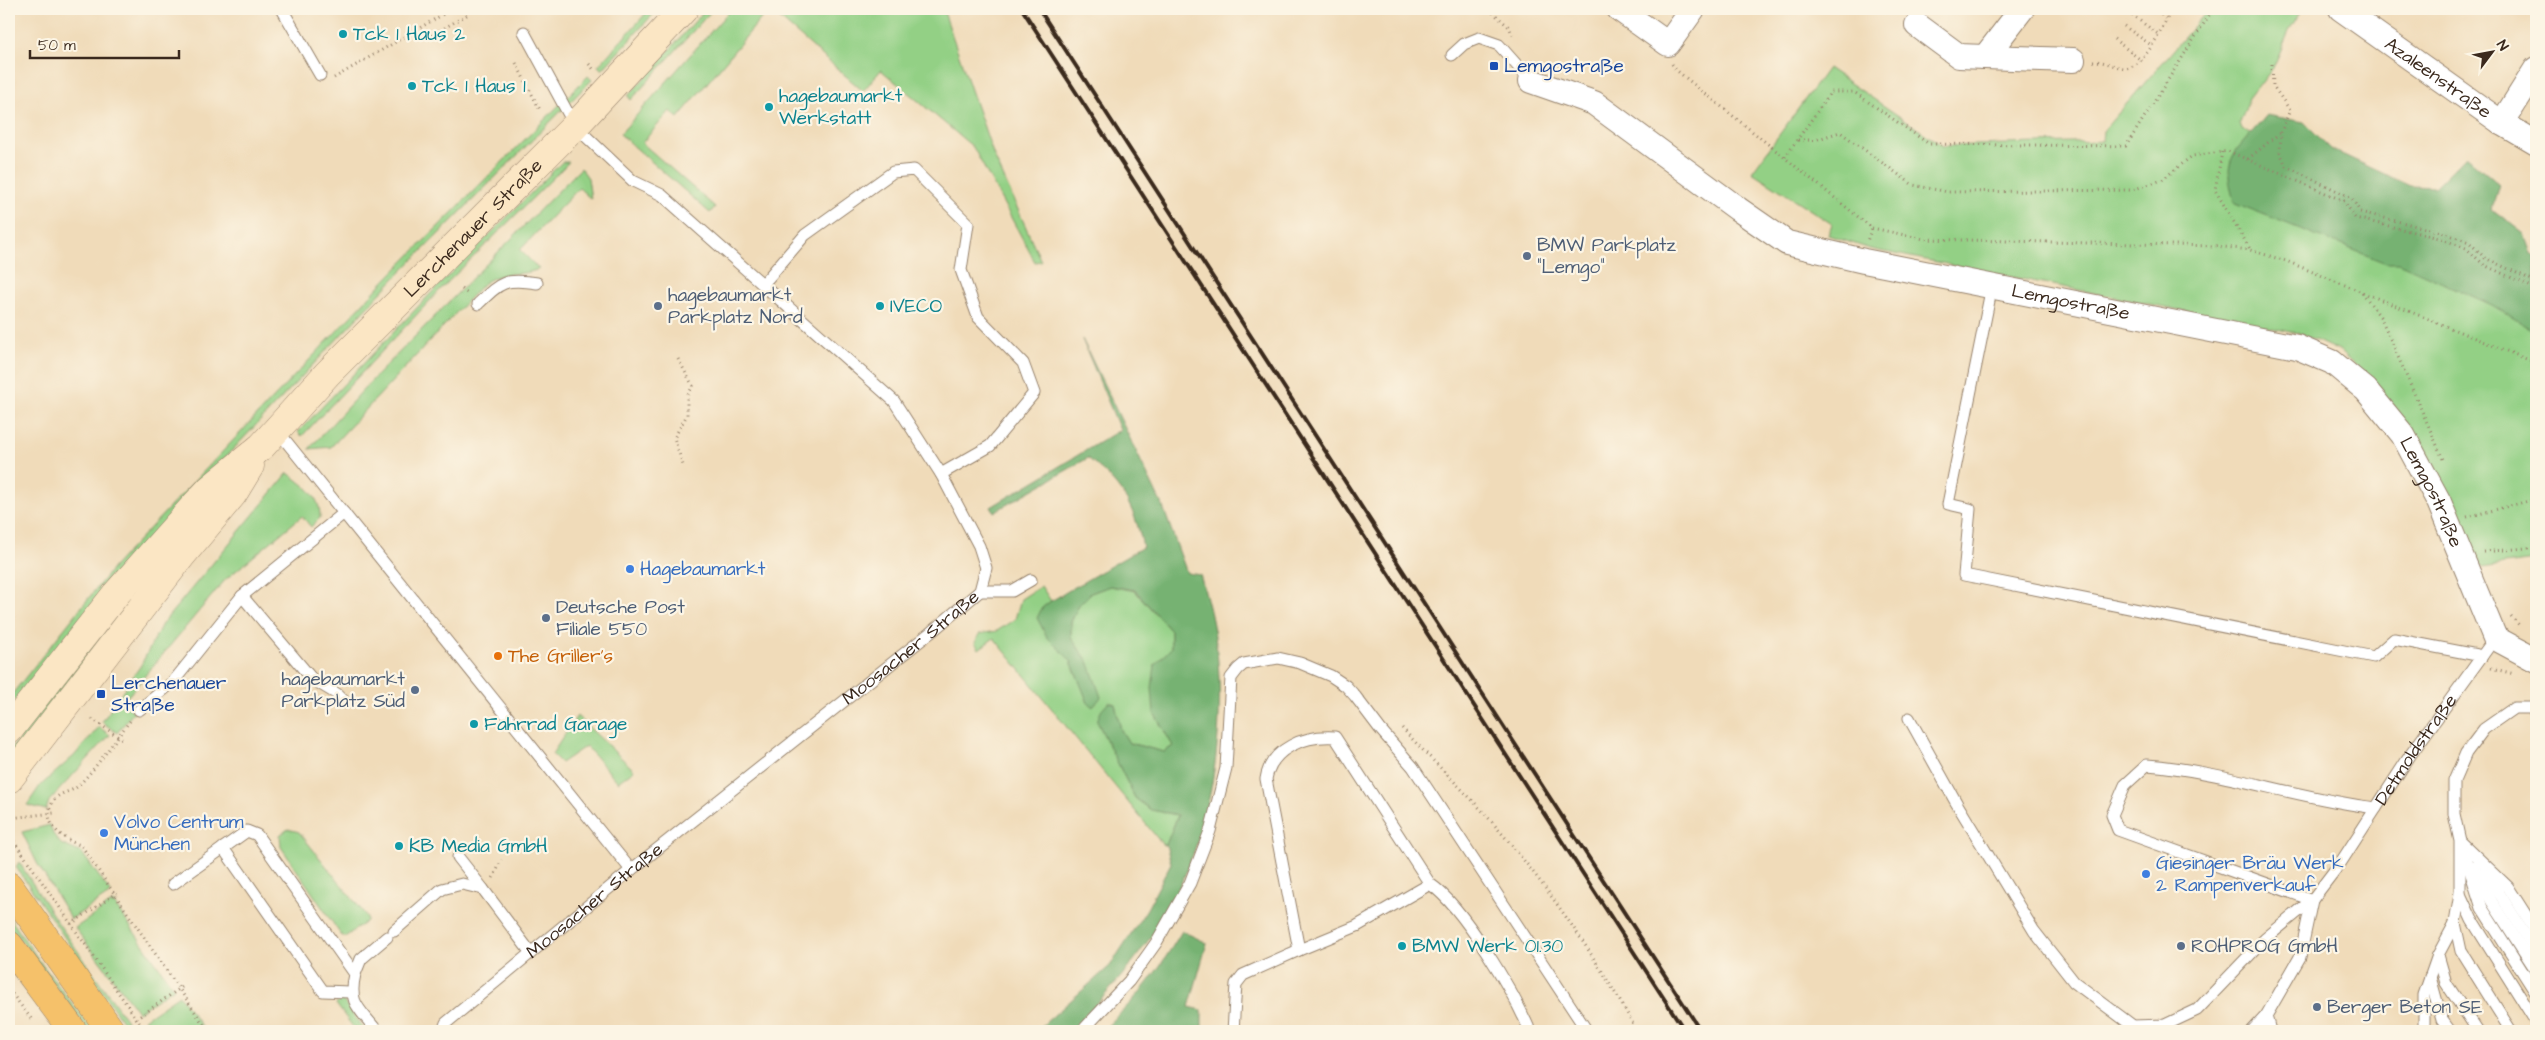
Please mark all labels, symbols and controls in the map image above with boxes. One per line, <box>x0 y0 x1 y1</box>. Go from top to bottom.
place label: Tck 1 Haus 2 <box>353 21 465 48</box>
scale bar <box>30 28 179 60</box>
marker: Tck 1 Haus 2 <box>337 28 349 40</box>
north arrow <box>2468 28 2518 78</box>
street label: Azaleenstraße <box>2379 30 2497 125</box>
text: 50 m <box>38 35 76 56</box>
text: N <box>2491 37 2513 55</box>
place label: Lemgostraße <box>1504 53 1624 81</box>
marker: Lemgostraße <box>1488 60 1500 72</box>
place label: Tck 1 Haus 1 <box>422 73 526 100</box>
marker: Tck 1 Haus 1 <box>406 80 418 92</box>
place label: hagebaumarkt Werkstatt <box>779 83 903 132</box>
marker: hagebaumarkt Werkstatt <box>763 101 775 113</box>
street label: Lerchenauer Straße <box>397 152 549 304</box>
place label: BMW Parkplatz "Lemgo" <box>1537 232 1677 282</box>
marker: BMW Parkplatz "Lemgo" <box>1521 250 1533 262</box>
street label: Lemgostraße <box>2009 277 2132 327</box>
place label: hagebaumarkt Parkplatz Nord <box>668 282 803 331</box>
place label: IVECO <box>890 293 942 320</box>
marker: hagebaumarkt Parkplatz Nord <box>652 300 664 312</box>
marker: IVECO <box>874 300 886 312</box>
street label: Lemgostraße <box>2393 432 2470 551</box>
place label: Hagebaumarkt <box>640 556 766 584</box>
marker: Hagebaumarkt <box>624 563 636 575</box>
street label: Moosacher Straße <box>836 584 985 711</box>
place label: Deutsche Post Filiale 550 <box>556 594 685 643</box>
marker: Deutsche Post Filiale 550 <box>540 612 552 624</box>
place label: The Griller's <box>508 643 613 670</box>
marker: The Griller's <box>492 650 504 662</box>
place label: hagebaumarkt Parkplatz Süd <box>282 666 405 715</box>
place label: Lerchenauer Straße <box>111 670 227 719</box>
marker: hagebaumarkt Parkplatz Süd <box>409 684 421 696</box>
marker: Lerchenauer Straße <box>95 688 107 700</box>
street label: Detmoldstraße <box>2368 688 2464 810</box>
place label: Fahrrad Garage <box>484 711 627 739</box>
marker: Fahrrad Garage <box>468 718 480 730</box>
place label: Volvo Centrum München <box>114 809 244 858</box>
marker: Volvo Centrum München <box>98 827 110 839</box>
place label: KB Media GmbH <box>409 833 548 860</box>
street label: Moosacher Straße <box>520 836 669 965</box>
marker: KB Media GmbH <box>393 840 405 852</box>
place label: Giesinger Bräu Werk 2 Rampenverkauf <box>2156 850 2344 899</box>
marker: Giesinger Bräu Werk 2 Rampenverkauf <box>2140 868 2152 880</box>
place label: BMW Werk 01.30 <box>1412 933 1563 960</box>
place label: ROHPROG GmbH <box>2191 933 2338 960</box>
marker: BMW Werk 01.30 <box>1396 940 1408 952</box>
marker: ROHPROG GmbH <box>2175 940 2187 952</box>
place label: Berger Beton SE <box>2327 994 2482 1022</box>
marker: Berger Beton SE <box>2311 1001 2323 1013</box>

